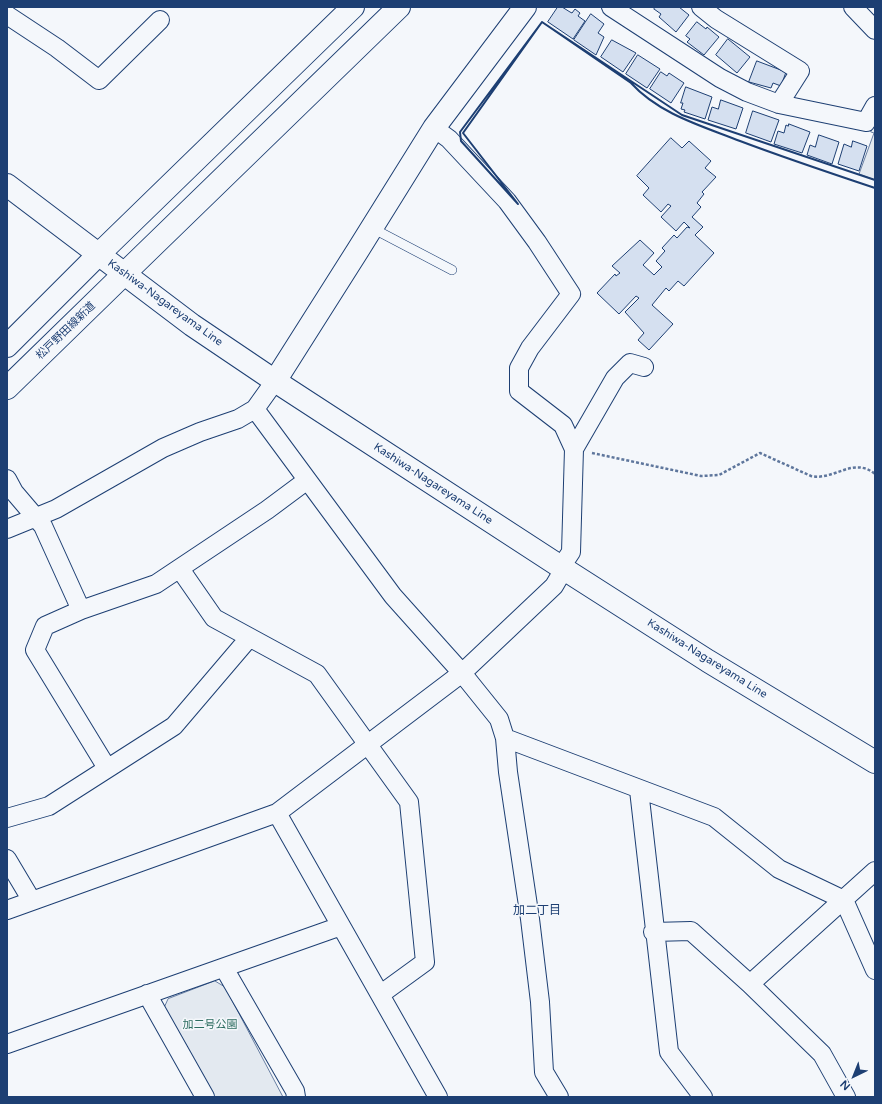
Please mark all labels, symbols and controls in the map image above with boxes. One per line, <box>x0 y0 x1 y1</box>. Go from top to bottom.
street label: Kashiwa-Nagareyama Line <box>105 257 225 349</box>
street label: 松戸野田線新道 <box>34 300 98 362</box>
street label: Kashiwa-Nagareyama Line <box>371 441 495 527</box>
street label: Kashiwa-Nagareyama Line <box>645 617 769 701</box>
district label: 加二丁目 <box>513 904 561 918</box>
park label: 加二号公園 <box>183 1018 237 1032</box>
north arrow <box>834 1056 874 1096</box>
text: N <box>838 1077 853 1093</box>

